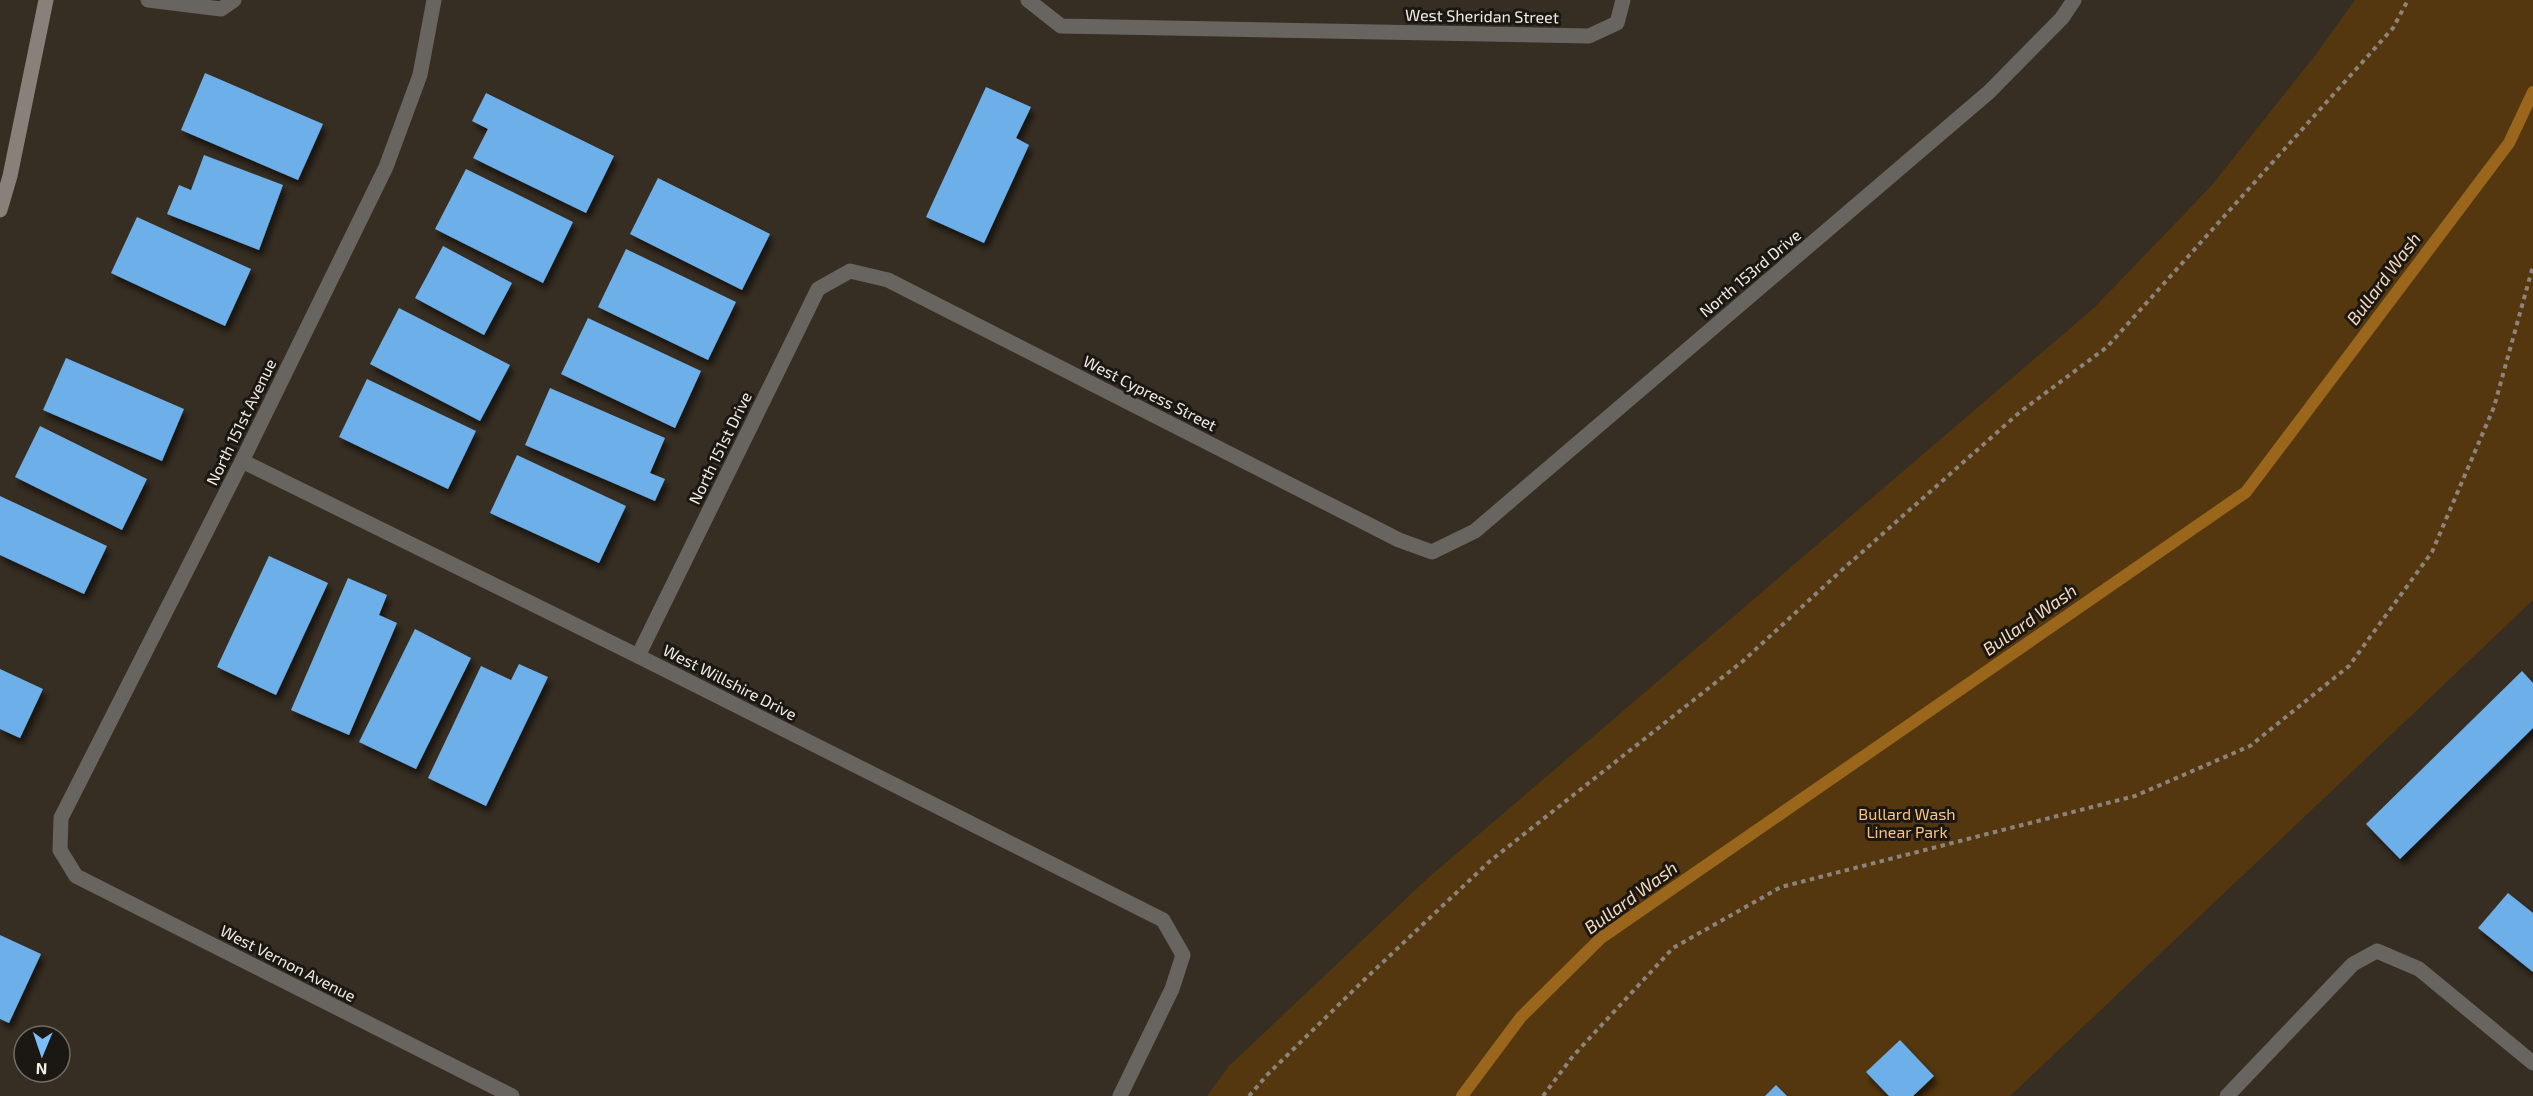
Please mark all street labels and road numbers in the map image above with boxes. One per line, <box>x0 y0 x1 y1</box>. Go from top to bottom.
street label: West Sheridan Street <box>1405 5 1559 26</box>
street label: North 153rd Drive <box>1695 225 1804 321</box>
street label: West Cypress Street <box>1080 351 1220 434</box>
street label: North 151st Avenue <box>202 356 279 488</box>
street label: North 151st Drive <box>684 388 755 507</box>
street label: West Willshire Drive <box>660 640 800 723</box>
street label: West Vernon Avenue <box>217 920 359 1005</box>

